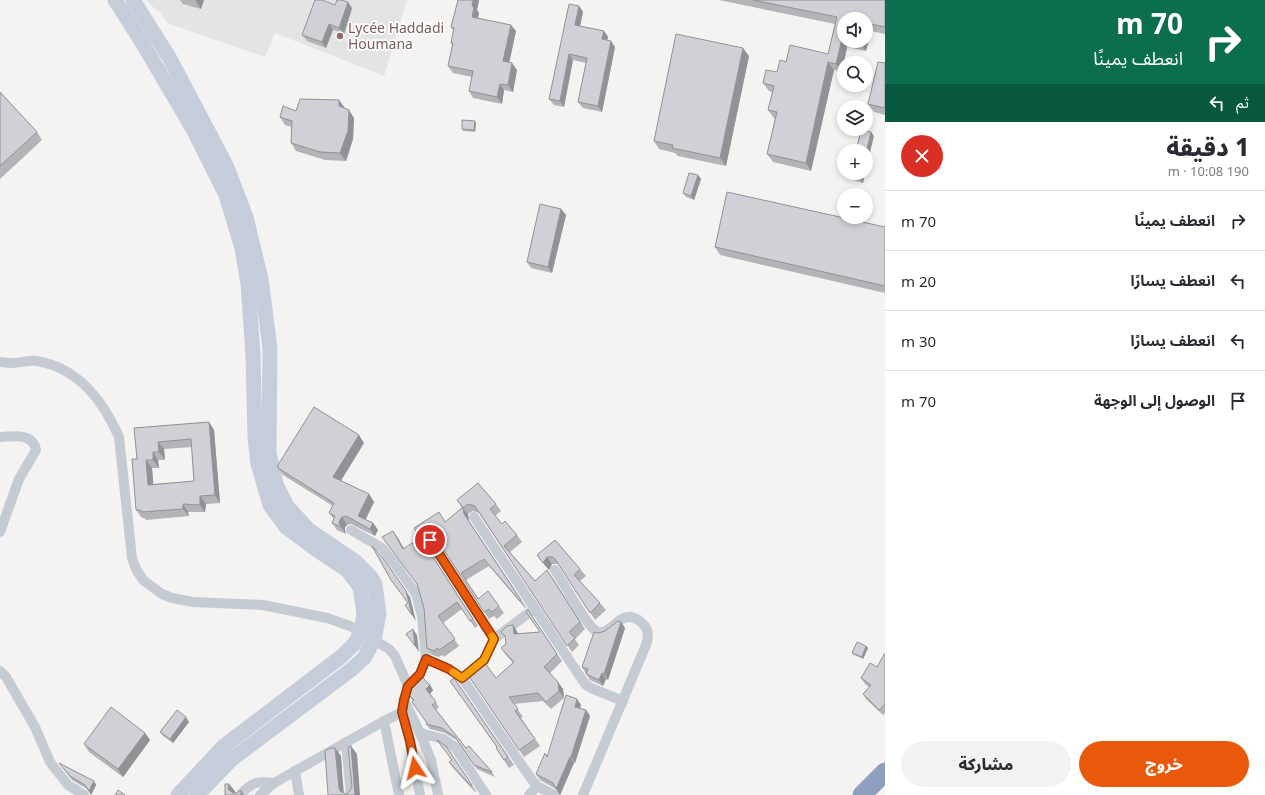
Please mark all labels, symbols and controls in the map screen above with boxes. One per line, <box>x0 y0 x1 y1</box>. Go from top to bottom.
text: 70 m <box>1116 4 1183 42</box>
map controls <box>837 12 873 224</box>
button: sound <box>837 12 873 48</box>
icon: right <box>1197 16 1249 68</box>
place label: Lycée Haddadi Houmana <box>348 18 444 53</box>
marker: Lycée Haddadi Houmana <box>335 31 345 41</box>
text: انعطف يمينًا <box>1093 46 1183 70</box>
button: search <box>837 56 873 92</box>
icon: left <box>1206 92 1228 114</box>
text: ثم <box>1236 92 1249 112</box>
button: layers <box>837 100 873 136</box>
text: 1 دقيقة <box>1166 130 1249 163</box>
button: close <box>901 135 943 177</box>
button: + <box>837 144 873 180</box>
text: 190 m · 10:08 <box>1168 162 1249 180</box>
button: − <box>837 188 873 224</box>
text: انعطف يمينًا <box>1134 210 1215 230</box>
icon: right <box>1227 210 1249 232</box>
text: 70 m <box>901 211 936 231</box>
text: انعطف يسارًا <box>1131 270 1215 290</box>
icon: left <box>1227 270 1249 292</box>
text: 20 m <box>901 271 936 291</box>
text: انعطف يسارًا <box>1131 330 1215 350</box>
icon: left <box>1227 330 1249 352</box>
text: 30 m <box>901 331 936 351</box>
text: الوصول إلى الوجهة <box>1094 390 1215 410</box>
icon: arrive <box>1227 390 1249 412</box>
text: 70 m <box>901 391 936 411</box>
pin <box>413 523 447 557</box>
icon: arrive <box>419 529 441 551</box>
button: مشاركة <box>901 741 1071 787</box>
button: خروج <box>1079 741 1249 787</box>
position arrow <box>394 747 436 789</box>

